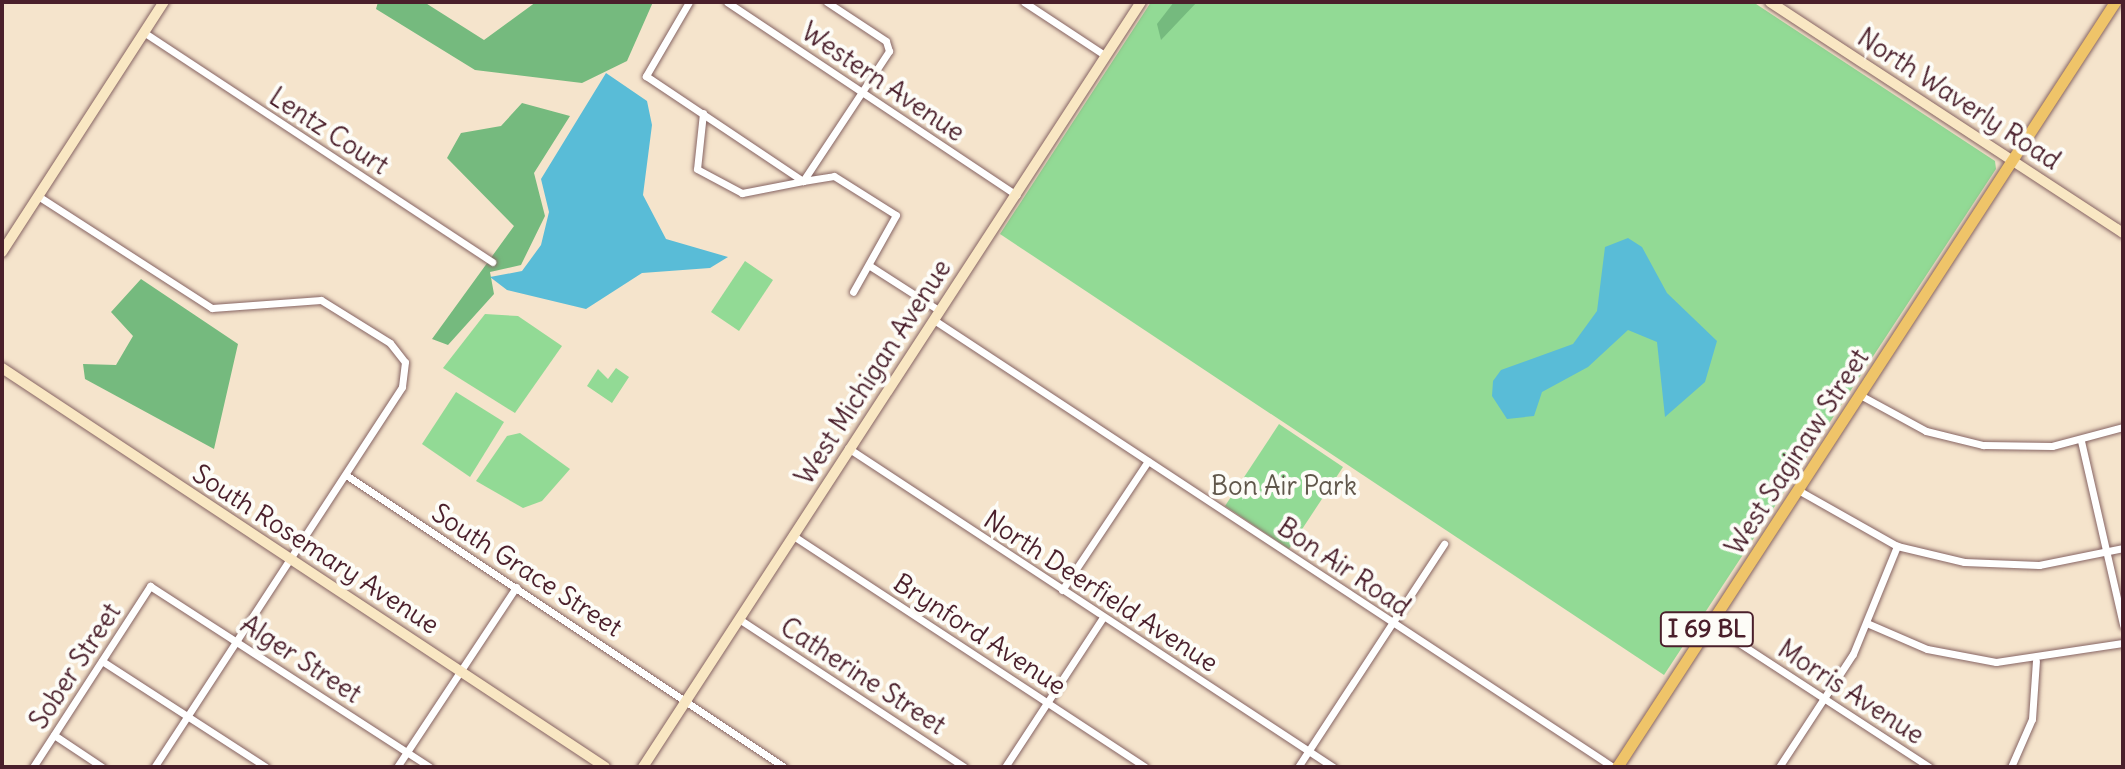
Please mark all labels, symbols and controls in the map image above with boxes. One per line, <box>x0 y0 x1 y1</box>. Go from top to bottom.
street label: Western Avenue <box>796 16 970 148</box>
street label: North Waverly Road <box>1852 22 2066 176</box>
street label: Lentz Court <box>264 81 394 181</box>
street label: West Michigan Avenue <box>789 254 957 490</box>
street label: West Saginaw Street <box>1719 343 1875 561</box>
street label: South Rosemary Avenue <box>187 458 445 640</box>
park label: Bon Air Park <box>1211 470 1357 502</box>
street label: South Grace Street <box>426 497 628 643</box>
street label: North Deerfield Avenue <box>978 504 1224 678</box>
street label: Bon Air Road <box>1272 511 1416 623</box>
street label: Brynford Avenue <box>888 567 1072 701</box>
street label: Sober Street <box>23 597 127 735</box>
street label: Alger Street <box>235 609 367 709</box>
road number: I 69 BL <box>1659 609 1755 649</box>
street label: Catherine Street <box>775 611 951 741</box>
street label: Morris Avenue <box>1772 633 1930 751</box>

